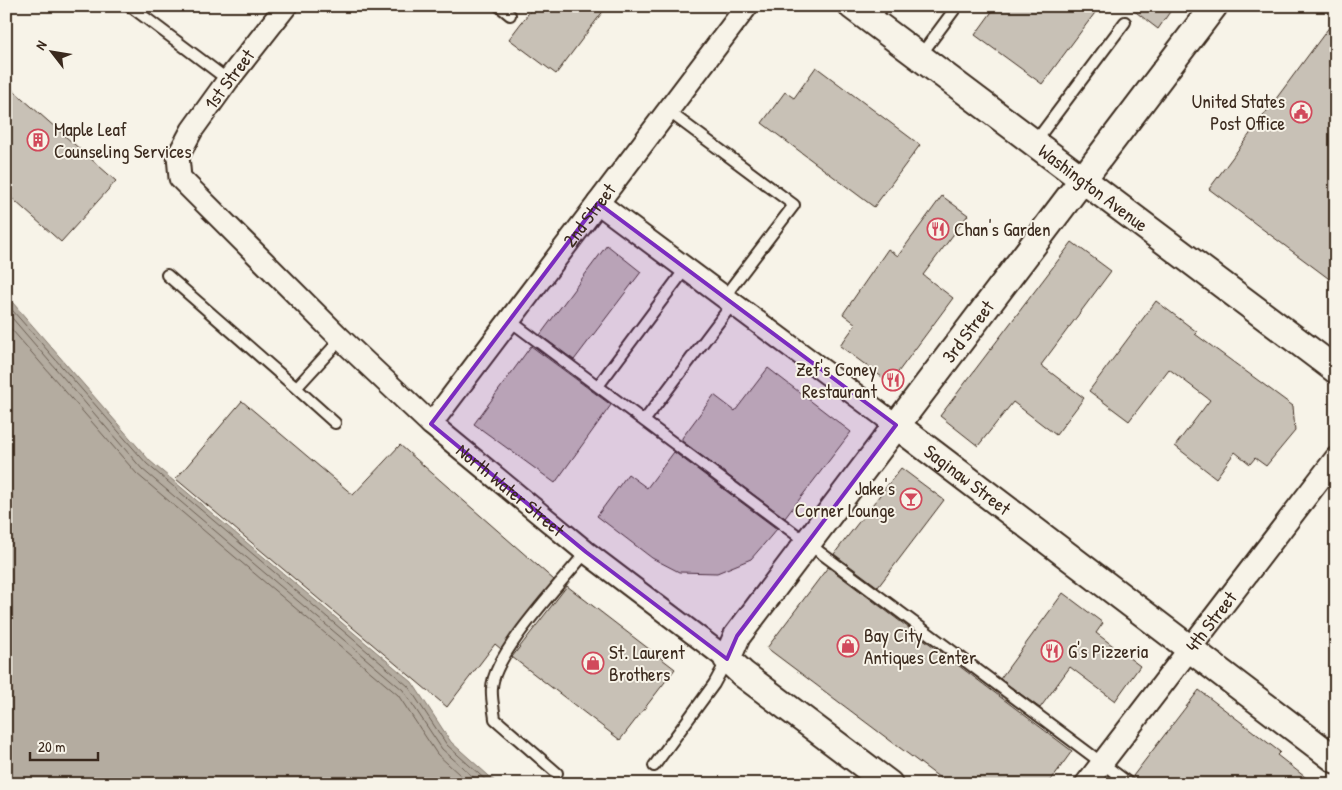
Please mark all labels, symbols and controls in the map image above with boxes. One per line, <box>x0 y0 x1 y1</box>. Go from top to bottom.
north arrow <box>28 28 78 78</box>
text: N <box>30 36 51 53</box>
street label: 1st Street <box>198 43 261 115</box>
place label: United States Post Office <box>1192 88 1285 136</box>
public building icon: United States Post Office <box>1289 100 1313 124</box>
place label: Maple Leaf Counseling Services <box>54 116 192 164</box>
building icon: Maple Leaf Counseling Services <box>26 128 50 152</box>
street label: Washington Avenue <box>1033 138 1154 238</box>
street label: 2nd Street <box>556 177 622 252</box>
place label: Chan's Garden <box>954 216 1051 242</box>
restaurant icon: Chan's Garden <box>926 217 950 241</box>
street label: 3rd Street <box>936 294 1000 368</box>
place label: Zef's Coney Restaurant <box>796 356 877 404</box>
restaurant icon: Zef's Coney Restaurant <box>881 368 905 392</box>
street label: North Water Street <box>451 437 571 542</box>
street label: Saginaw Street <box>919 438 1017 521</box>
place label: Jake's Corner Lounge <box>795 475 895 523</box>
bar icon: Jake's Corner Lounge <box>899 487 923 511</box>
street label: 4th Street <box>1179 585 1243 657</box>
place label: Bay City Antiques Center <box>864 622 977 670</box>
shop icon: Bay City Antiques Center <box>836 634 860 658</box>
place label: G's Pizzeria <box>1068 638 1149 664</box>
place label: St. Laurent Brothers <box>609 639 685 687</box>
restaurant icon: G's Pizzeria <box>1040 639 1064 663</box>
shop icon: St. Laurent Brothers <box>581 651 605 675</box>
scale bar <box>30 730 98 762</box>
text: 20 m <box>38 736 65 757</box>

